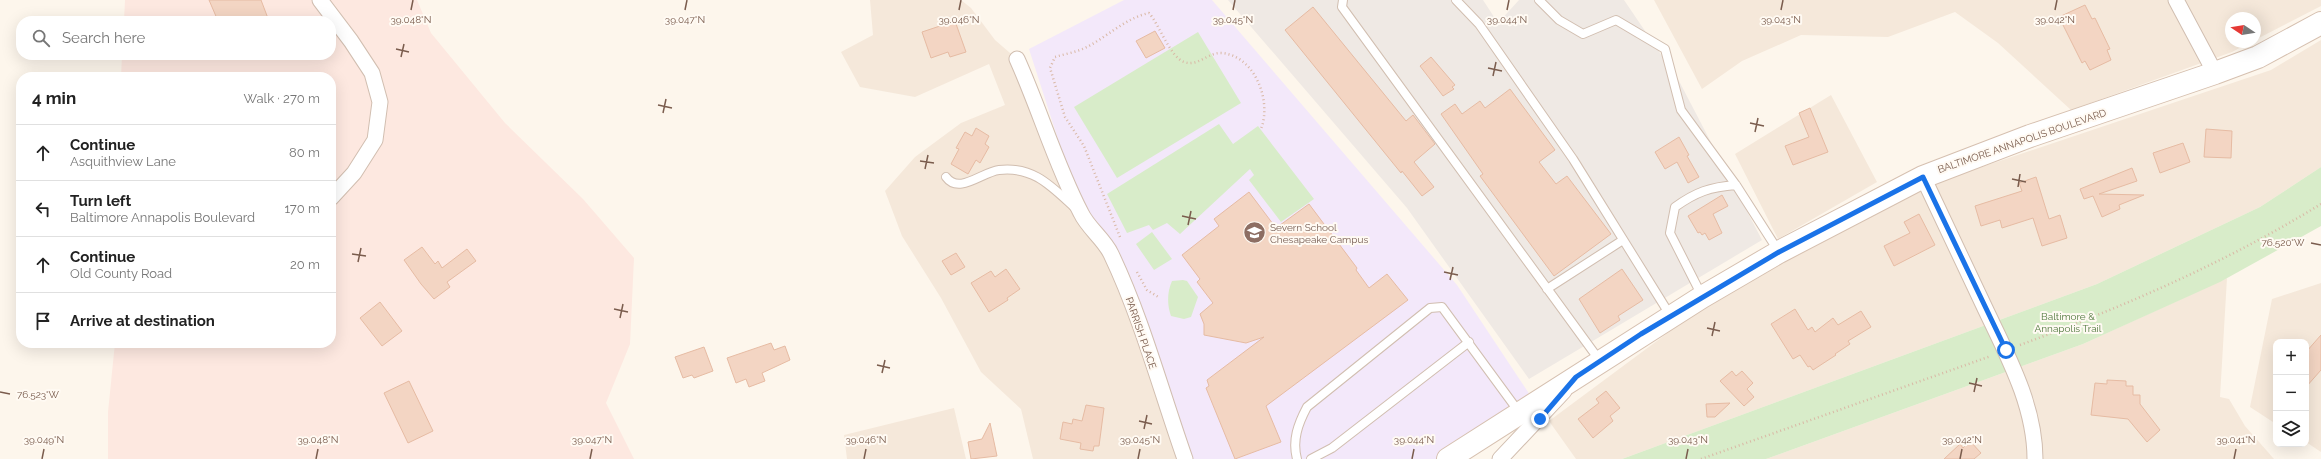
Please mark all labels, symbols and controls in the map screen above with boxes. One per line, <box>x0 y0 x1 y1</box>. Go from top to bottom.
north arrow <box>2225 12 2261 48</box>
text: 39.048°N <box>391 14 431 25</box>
text: 39.047°N <box>665 14 705 25</box>
text: 39.046°N <box>938 14 980 25</box>
text: 39.045°N <box>1213 14 1253 25</box>
text: 39.044°N <box>1487 14 1527 25</box>
text: 39.043°N <box>1761 14 1801 25</box>
text: 39.042°N <box>2035 14 2075 25</box>
search box <box>16 16 336 60</box>
icon: search <box>30 27 52 49</box>
text: Search here <box>62 29 145 47</box>
text: 4 min <box>32 88 76 108</box>
text: Walk · 270 m <box>244 91 320 106</box>
street label: BALTIMORE ANNAPOLIS BOULEVARD <box>1936 107 2108 175</box>
text: Continue <box>70 136 135 154</box>
icon: ahead <box>32 142 54 164</box>
text: 80 m <box>289 145 320 160</box>
text: Asquithview Lane <box>70 154 176 169</box>
text: Turn left <box>70 192 131 210</box>
icon: left <box>32 198 54 220</box>
text: 170 m <box>284 201 320 216</box>
text: Baltimore Annapolis Boulevard <box>70 210 255 225</box>
school or university icon: Severn School Chesapeake Campus <box>1241 220 1267 246</box>
place label: Severn School Chesapeake Campus <box>1270 222 1368 245</box>
text: 76.520°W <box>2262 237 2305 248</box>
text: Continue <box>70 248 135 266</box>
icon: ahead <box>32 254 54 276</box>
text: 20 m <box>290 257 320 272</box>
text: Old County Road <box>70 266 172 281</box>
street label: PARRISH PLACE <box>1124 296 1158 370</box>
icon: arrive <box>32 310 54 332</box>
park label: Baltimore & Annapolis Trail <box>2034 311 2102 334</box>
text: Arrive at destination <box>70 312 215 330</box>
map controls <box>2273 339 2309 447</box>
button: + <box>2273 339 2309 375</box>
route start <box>1997 341 2015 359</box>
button: − <box>2273 375 2309 411</box>
text: 76.523°W <box>17 389 60 400</box>
route end <box>1531 410 1549 428</box>
button: layers <box>2273 411 2309 447</box>
text: 39.049°N <box>24 434 64 445</box>
text: 39.048°N <box>298 434 338 445</box>
text: 39.047°N <box>572 434 612 445</box>
text: 39.046°N <box>845 434 887 445</box>
text: 39.045°N <box>1120 434 1160 445</box>
text: 39.044°N <box>1394 434 1434 445</box>
text: 39.043°N <box>1668 434 1708 445</box>
text: 39.042°N <box>1942 434 1982 445</box>
text: 39.041°N <box>2216 434 2256 445</box>

